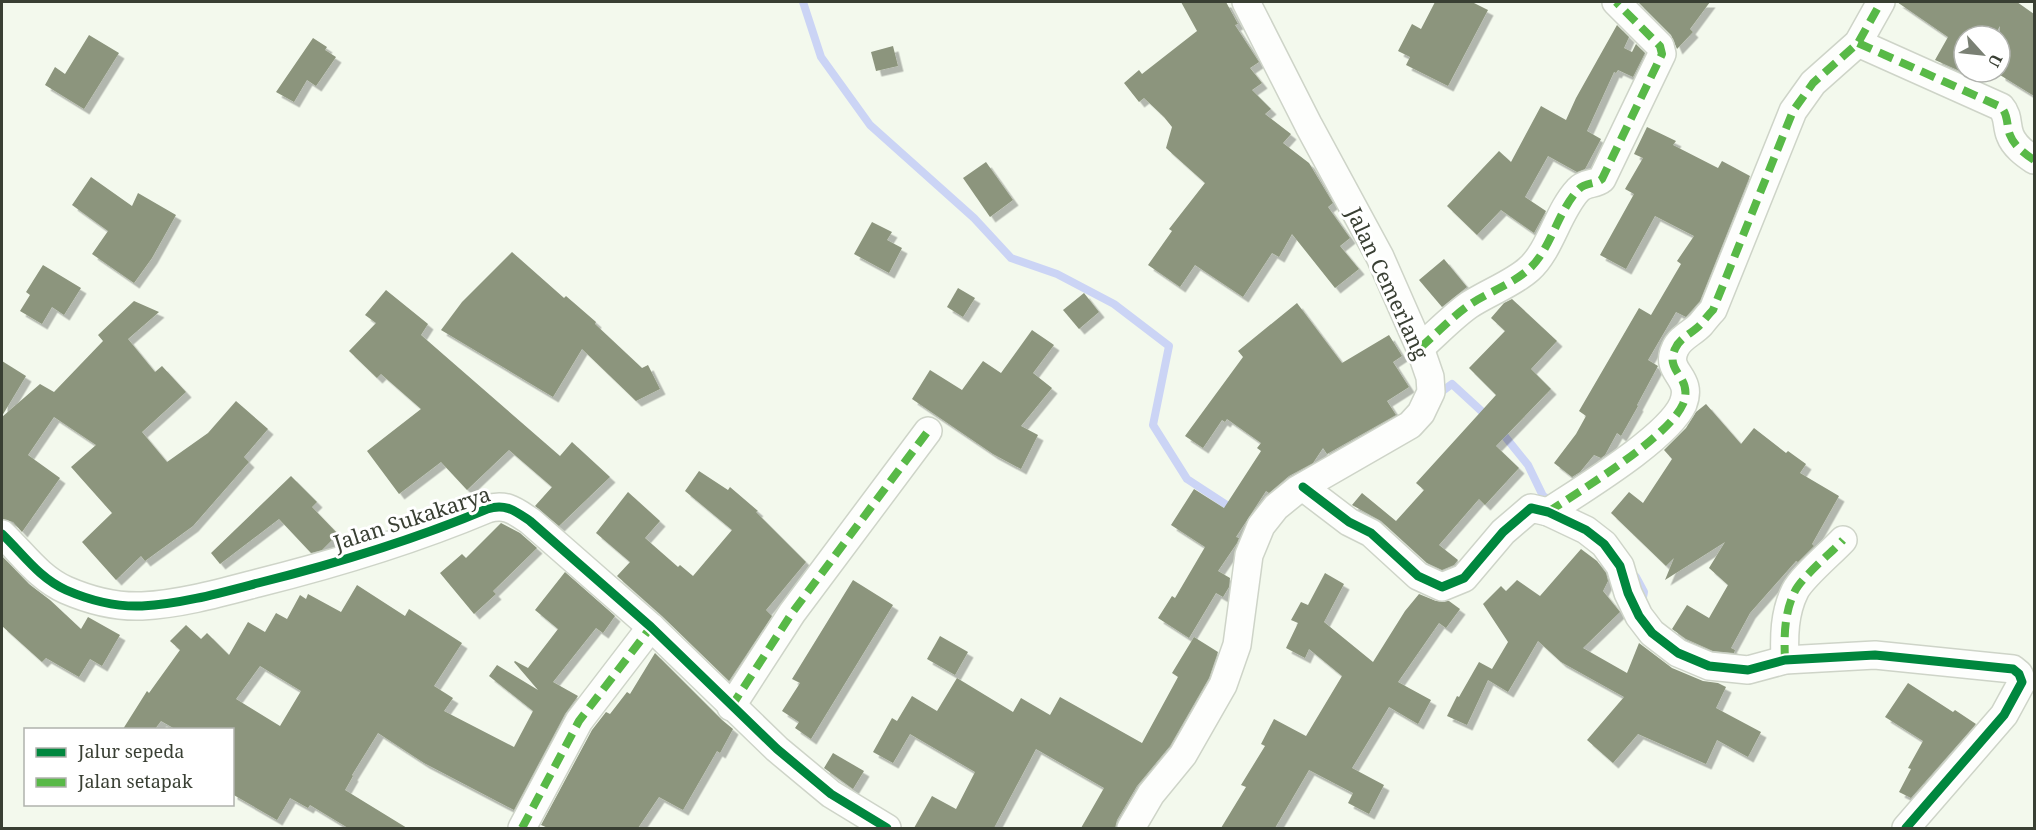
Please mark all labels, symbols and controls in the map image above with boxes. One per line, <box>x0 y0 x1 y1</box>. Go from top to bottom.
north arrow <box>1952 24 2012 84</box>
text: U <box>1983 50 2008 71</box>
street label: Jalan Cemerlang <box>1340 201 1436 364</box>
street label: Jalan Sukakarya <box>329 479 494 557</box>
legend <box>24 728 234 806</box>
text: Jalur sepeda <box>77 739 184 763</box>
text: Jalan setapak <box>77 769 193 793</box>

